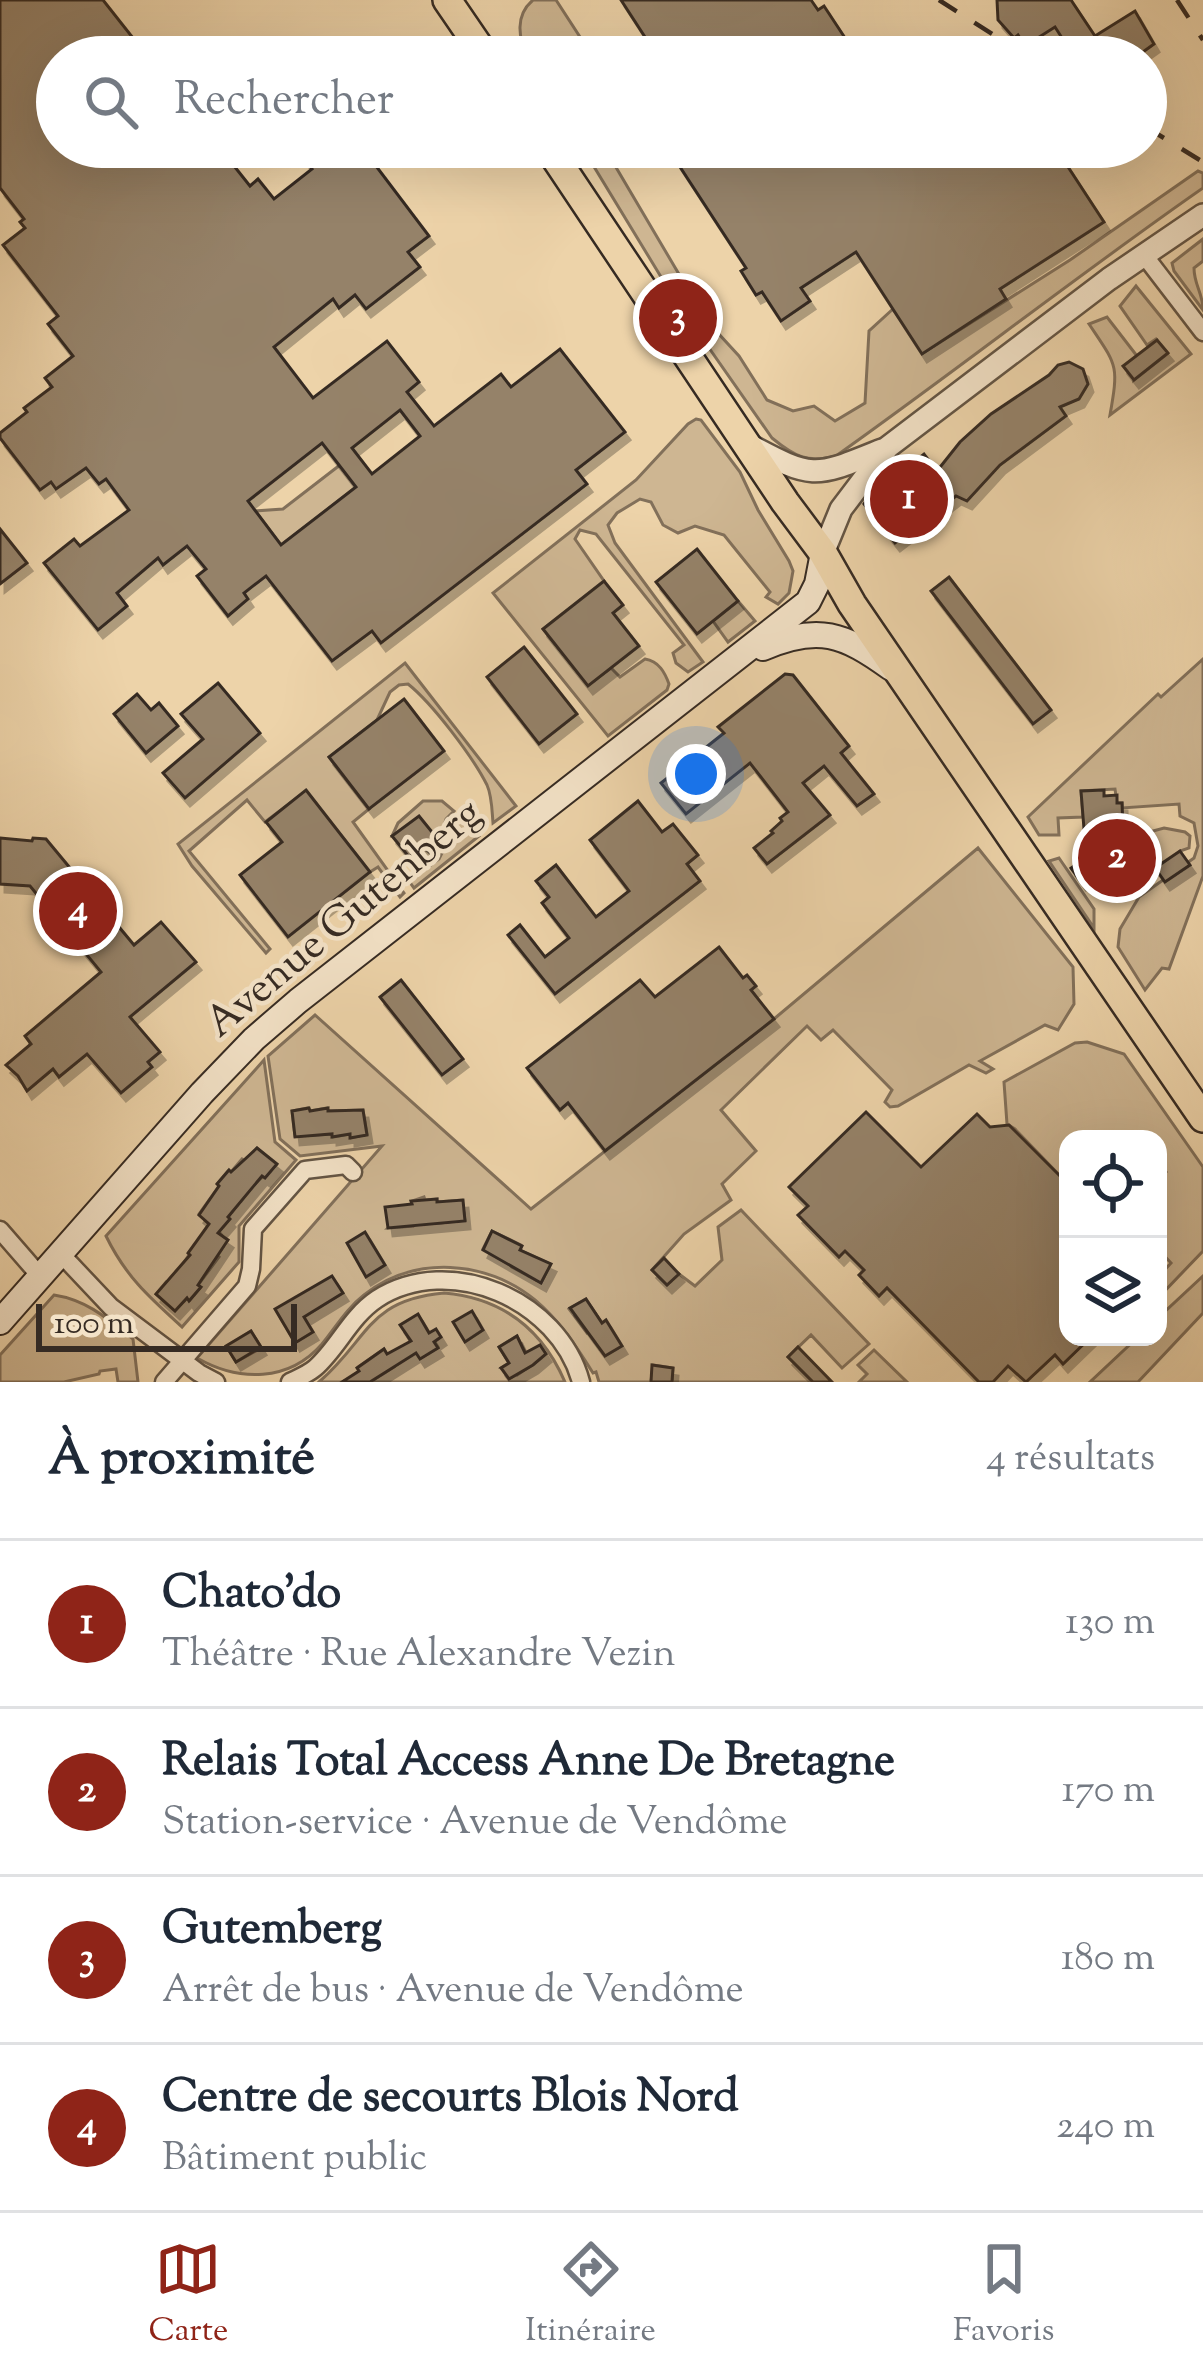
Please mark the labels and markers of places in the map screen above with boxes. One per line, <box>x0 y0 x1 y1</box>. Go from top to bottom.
pin: 3 <box>639 273 717 363</box>
pin: 1 <box>870 454 948 544</box>
pin: 2 <box>1078 813 1156 903</box>
pin: 4 <box>39 866 117 956</box>

